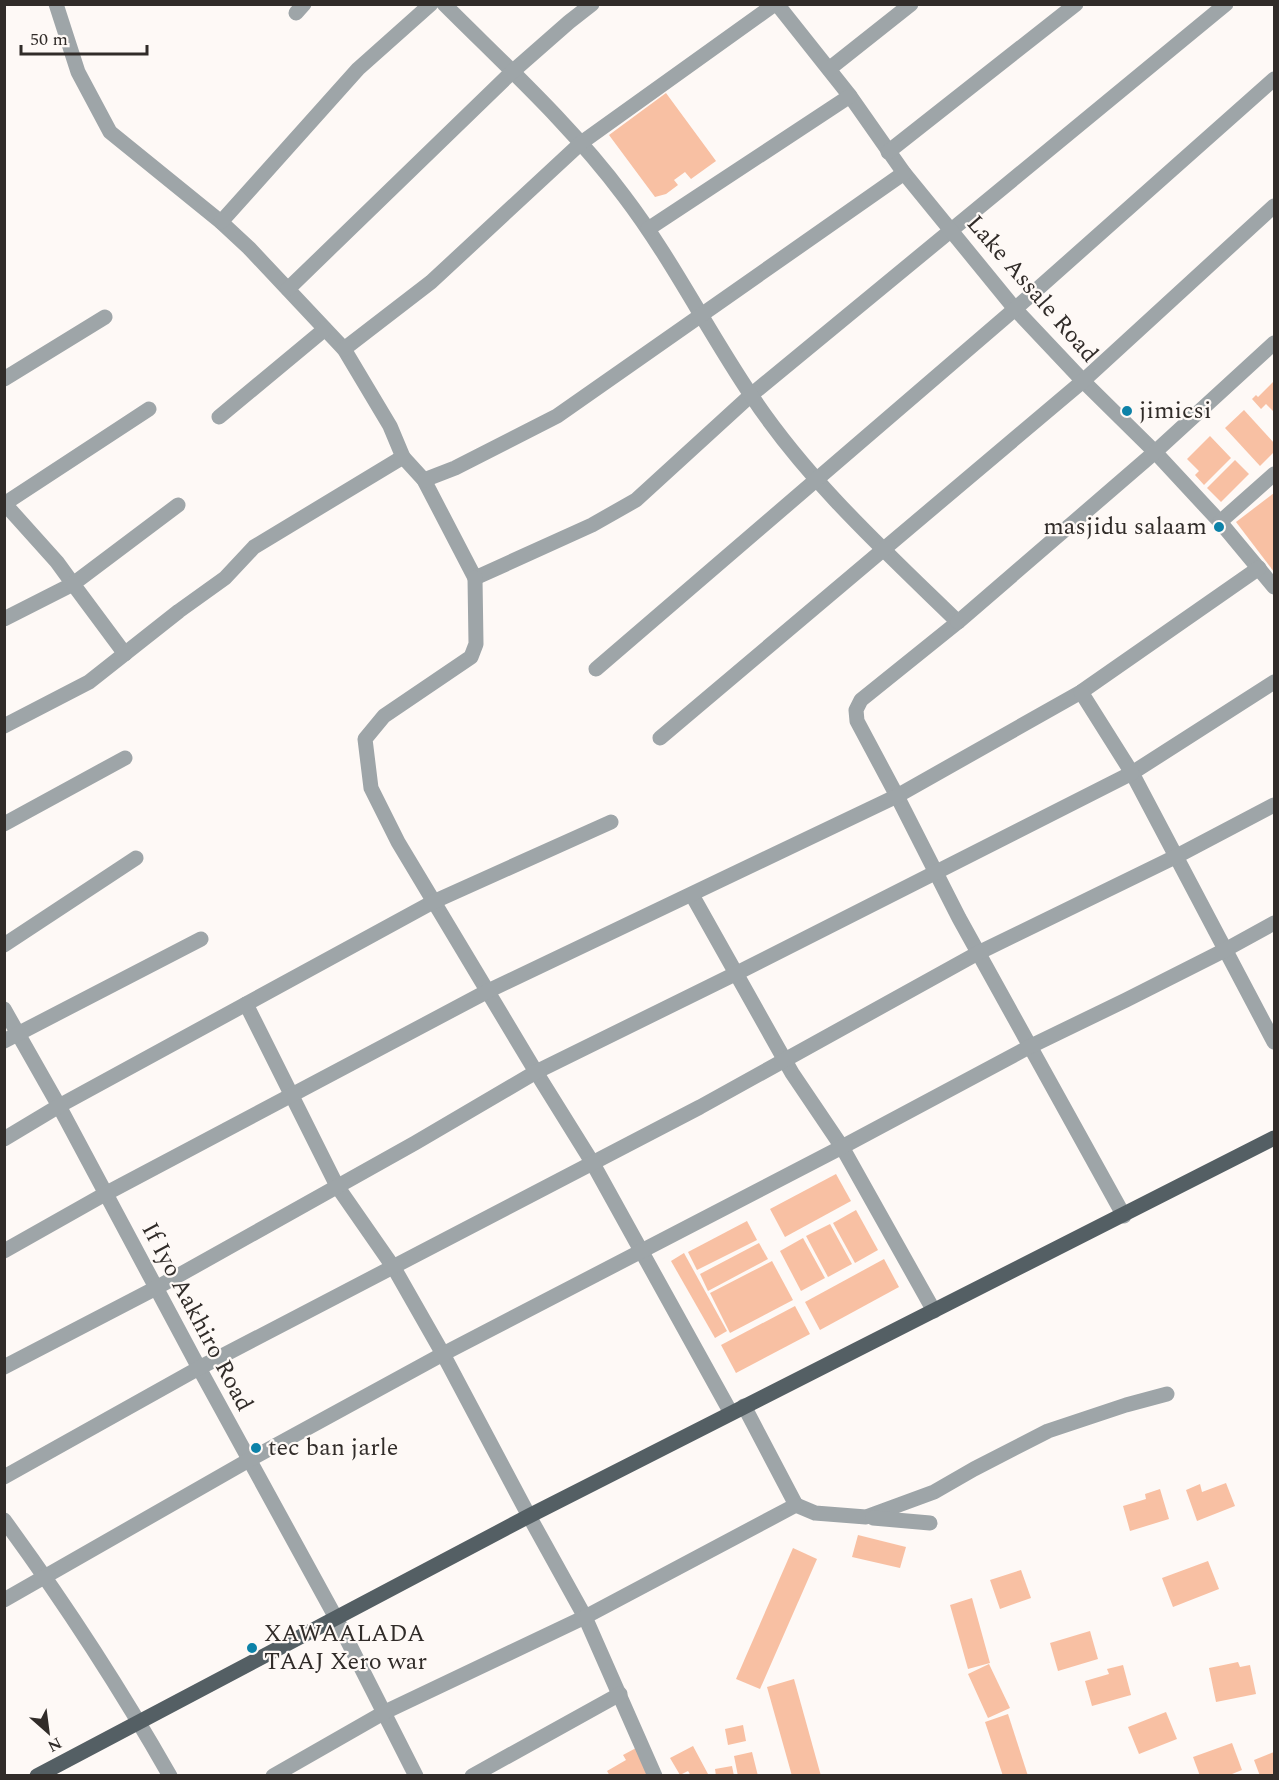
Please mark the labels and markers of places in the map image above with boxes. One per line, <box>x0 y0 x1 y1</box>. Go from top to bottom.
place label: jimicsi <box>1139 393 1211 429</box>
marker: jimicsi <box>1120 404 1134 418</box>
place label: masjidu salaam <box>1043 509 1207 545</box>
marker: masjidu salaam <box>1212 520 1226 534</box>
place label: tec ban jarle <box>268 1430 398 1466</box>
marker: tec ban jarle <box>249 1441 263 1455</box>
place label: XAWAALADA TAAJ Xero war <box>264 1616 427 1680</box>
marker: XAWAALADA TAAJ Xero war <box>245 1641 259 1655</box>

